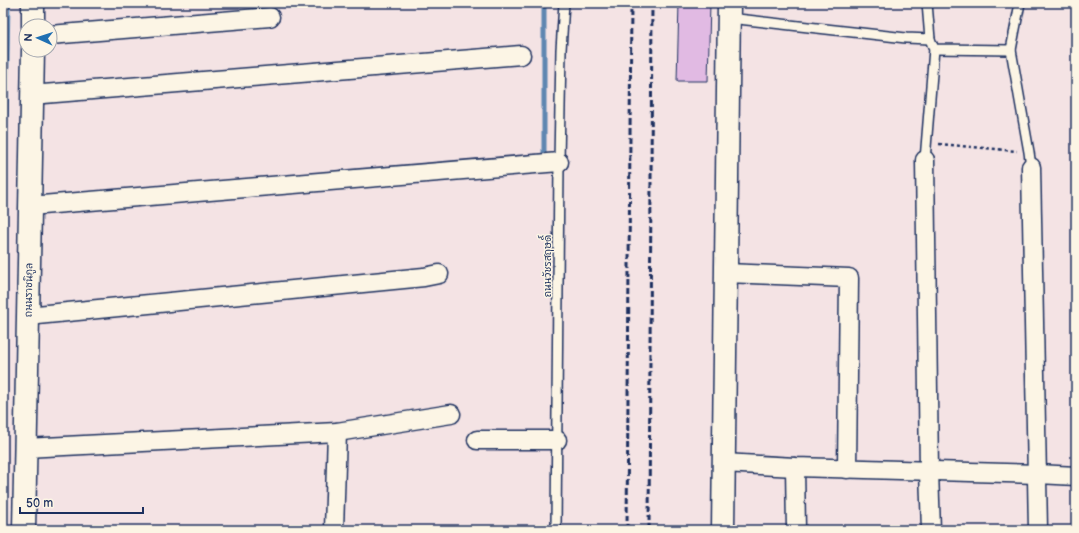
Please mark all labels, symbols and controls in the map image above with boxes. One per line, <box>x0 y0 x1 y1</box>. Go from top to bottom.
north arrow <box>18 18 58 58</box>
text: N <box>22 33 35 42</box>
street label: ถนนวัชรสฤษดิ์ <box>537 235 554 297</box>
street label: ถนนราชนิกูล <box>22 263 36 317</box>
scale bar <box>20 489 143 515</box>
text: 50 m <box>26 496 53 511</box>

